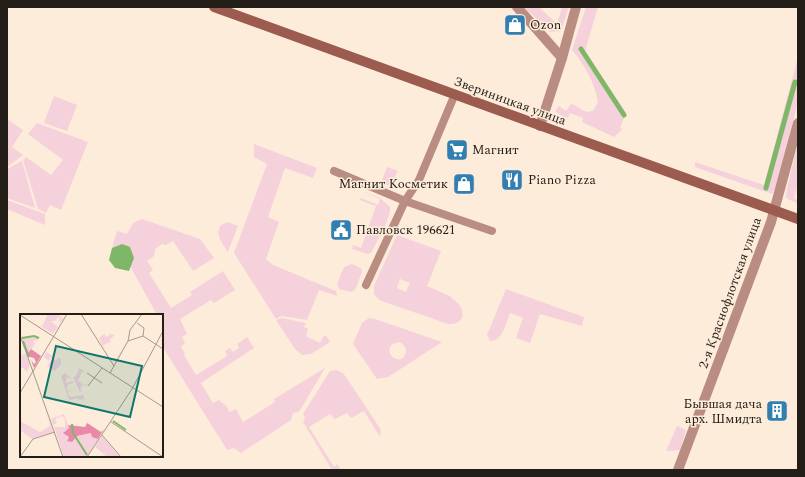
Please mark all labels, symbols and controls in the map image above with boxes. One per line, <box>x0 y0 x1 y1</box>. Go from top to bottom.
shop icon: Ozon <box>502 12 528 38</box>
place label: Ozon <box>530 15 562 35</box>
street label: Звериницкая улица <box>451 71 570 131</box>
supermarket icon: Магнит <box>444 137 470 163</box>
place label: Магнит <box>472 140 519 160</box>
restaurant icon: Piano Pizza <box>499 167 525 193</box>
place label: Piano Pizza <box>528 170 596 190</box>
shop icon: Магнит Косметик <box>451 171 477 197</box>
place label: Магнит Косметик <box>339 174 448 194</box>
street label: 2-я Краснофлотская улица <box>693 214 767 371</box>
public building icon: Павловск 196621 <box>328 217 354 243</box>
place label: Павловск 196621 <box>356 220 455 240</box>
inset map <box>20 314 163 457</box>
place label: Бывшая дача арх. Шмидта <box>683 394 763 429</box>
building icon: Бывшая дача арх. Шмидта <box>764 398 790 424</box>

